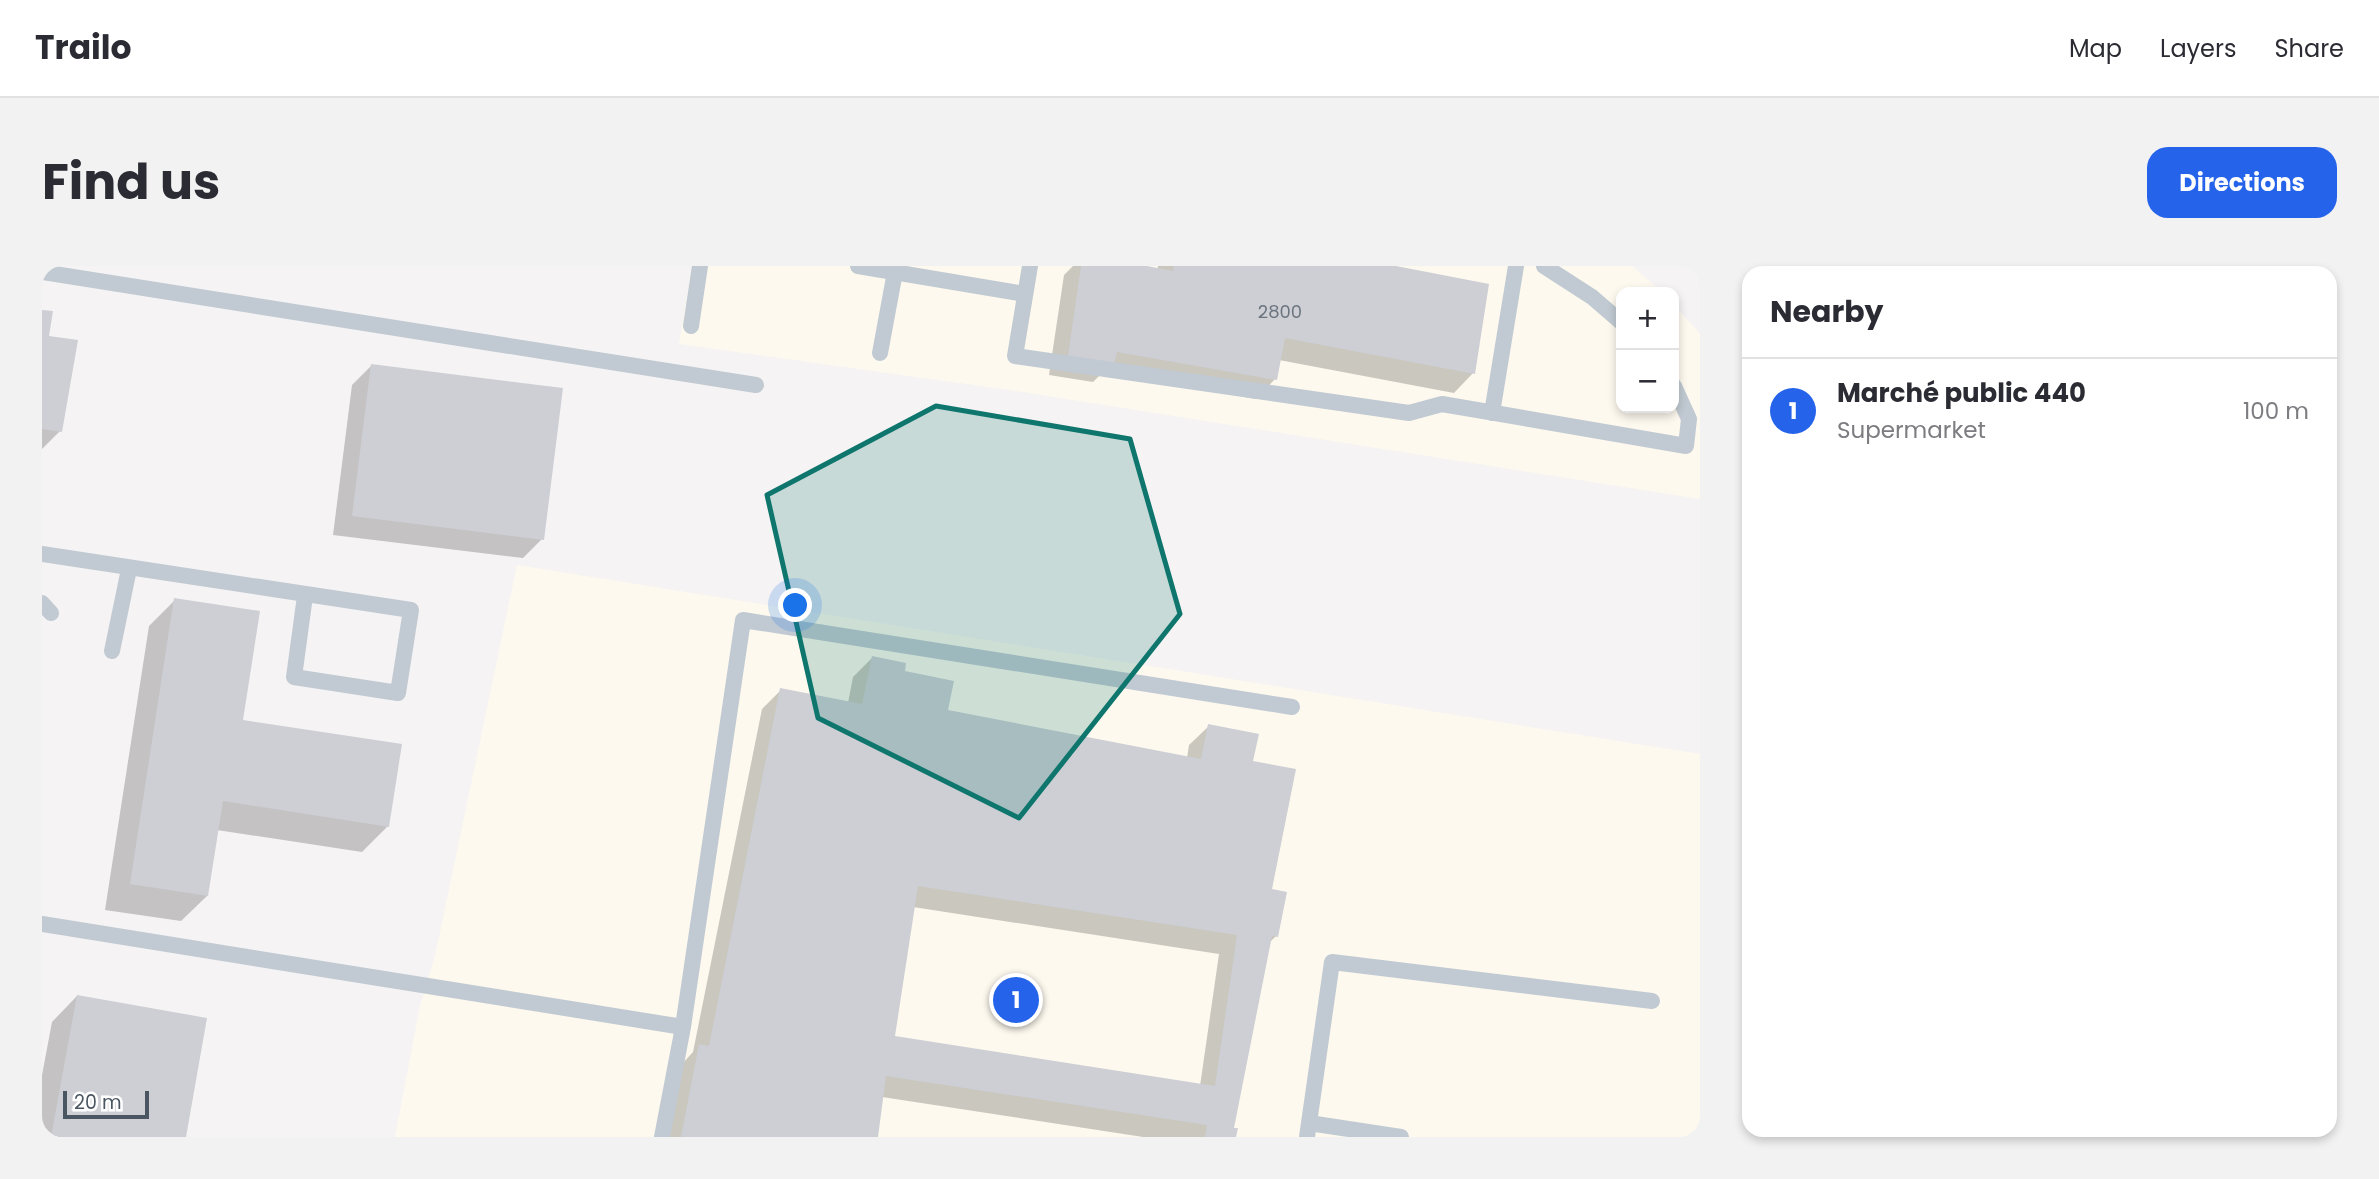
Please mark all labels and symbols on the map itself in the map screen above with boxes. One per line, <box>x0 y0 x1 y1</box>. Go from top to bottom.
house number: 2800 <box>1258 299 1302 324</box>
your location <box>778 588 812 622</box>
pin: 1 <box>993 974 1039 1026</box>
scale bar <box>63 1088 149 1120</box>

